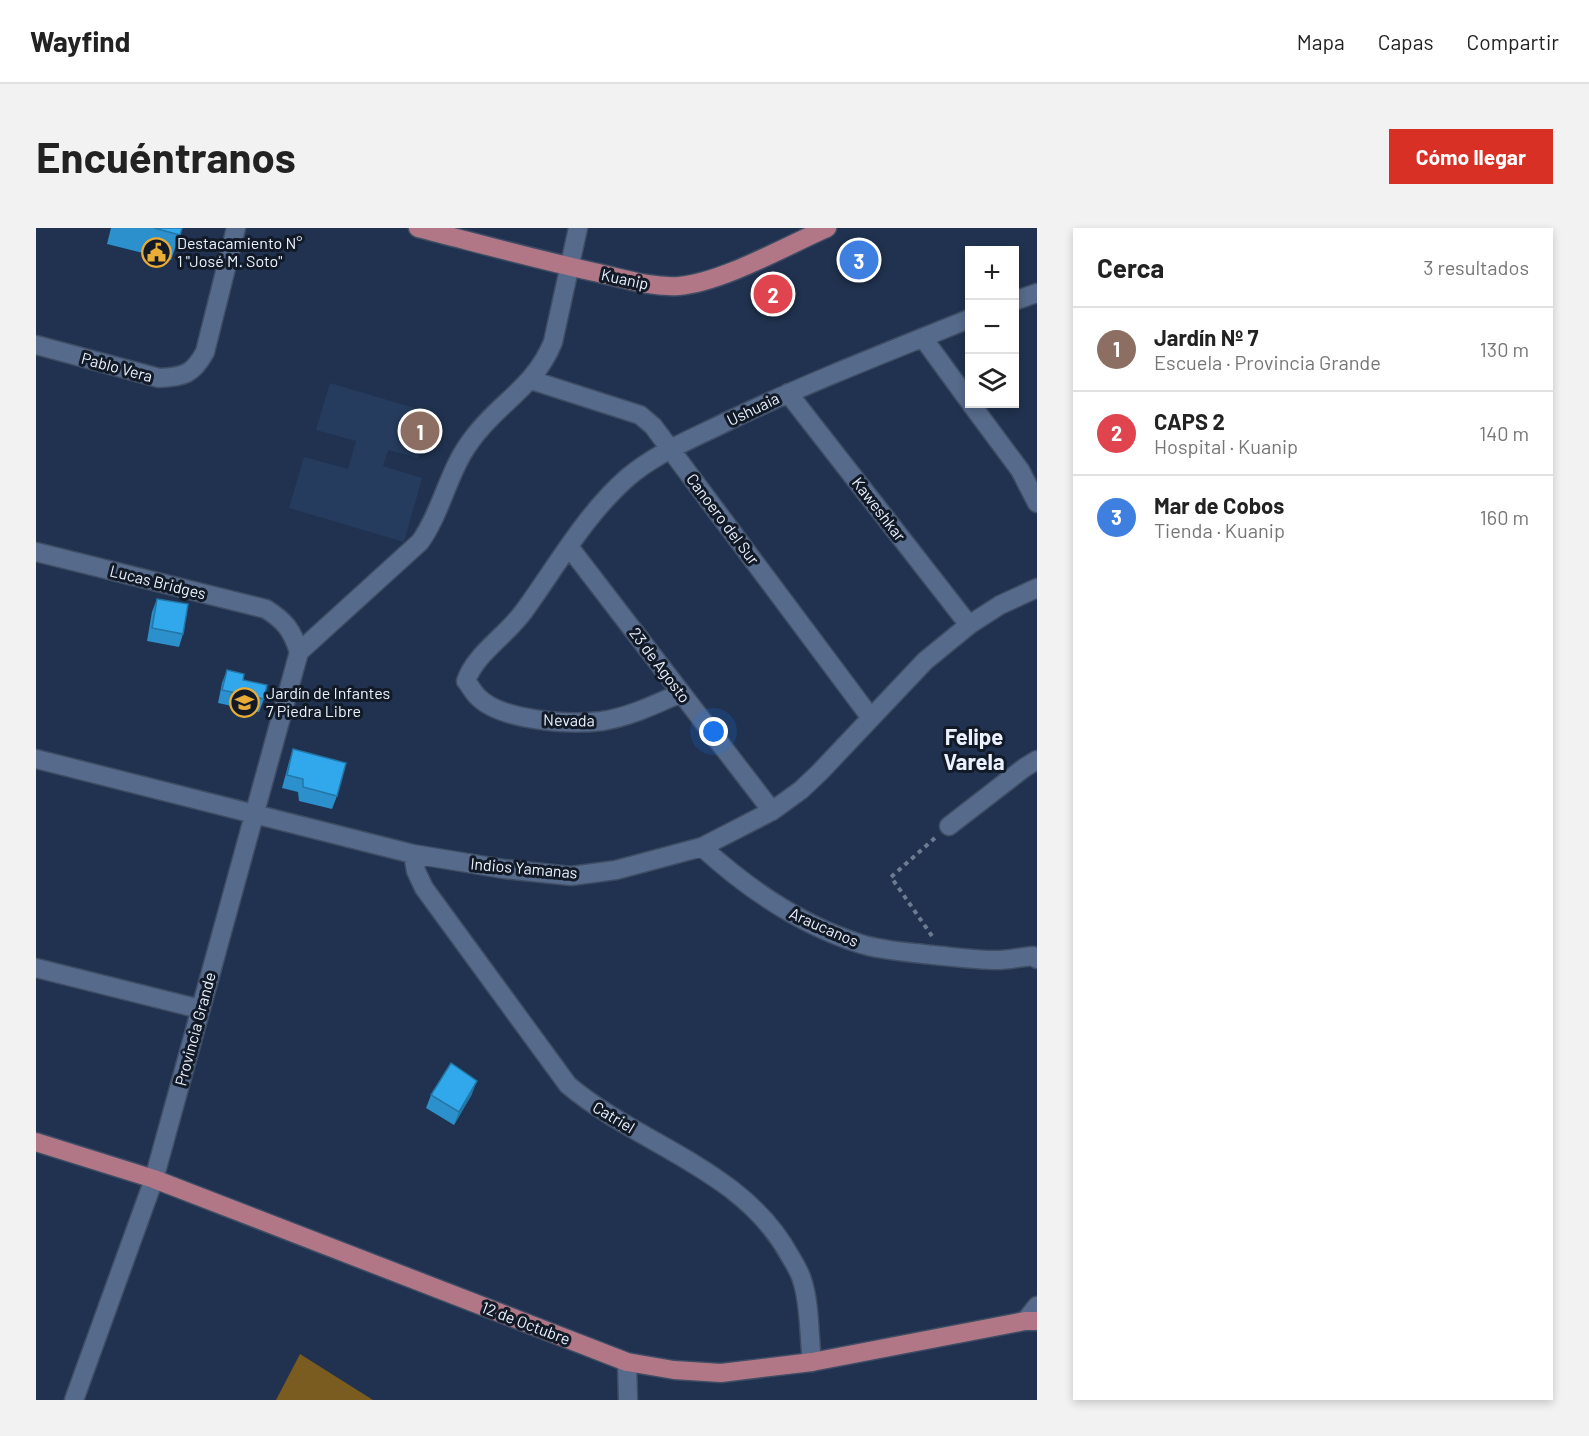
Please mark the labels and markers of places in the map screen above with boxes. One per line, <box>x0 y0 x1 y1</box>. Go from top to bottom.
place label: Destacamiento N° 1 "José M. Soto" <box>177 233 302 270</box>
public building icon: Destacamiento N° 1 "José M. Soto" <box>140 236 172 268</box>
pin: 3 <box>840 237 878 282</box>
pin: 2 <box>754 272 792 316</box>
pin: 1 <box>400 408 440 454</box>
place label: Jardín de Infantes 7 Piedra Libre <box>266 683 390 720</box>
school or university icon: Jardín de Infantes 7 Piedra Libre <box>229 686 261 718</box>

